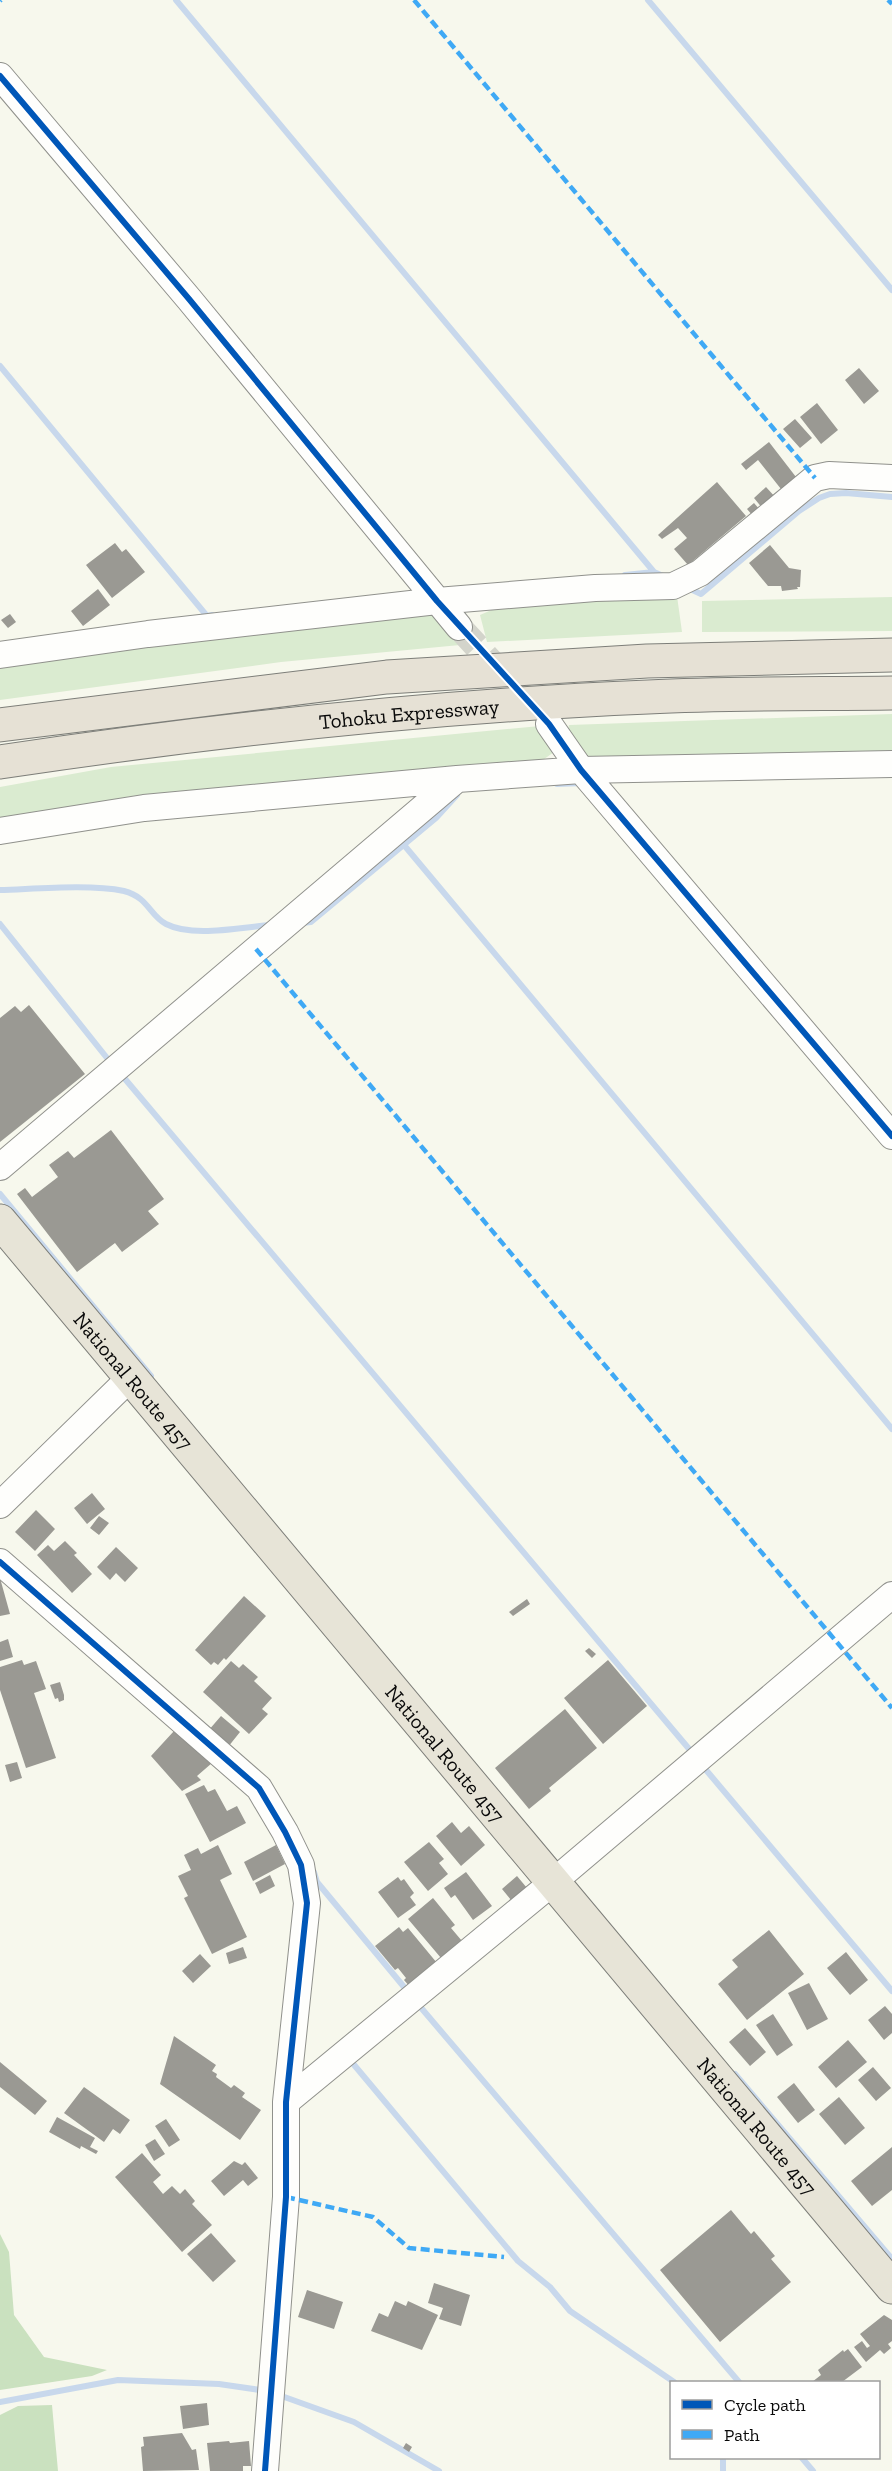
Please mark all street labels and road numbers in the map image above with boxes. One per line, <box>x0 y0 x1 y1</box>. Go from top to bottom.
street label: Tohoku Expressway <box>318 693 500 734</box>
street label: National Route 457 <box>69 1307 198 1455</box>
street label: National Route 457 <box>381 1679 510 1827</box>
street label: National Route 457 <box>692 2052 822 2200</box>

